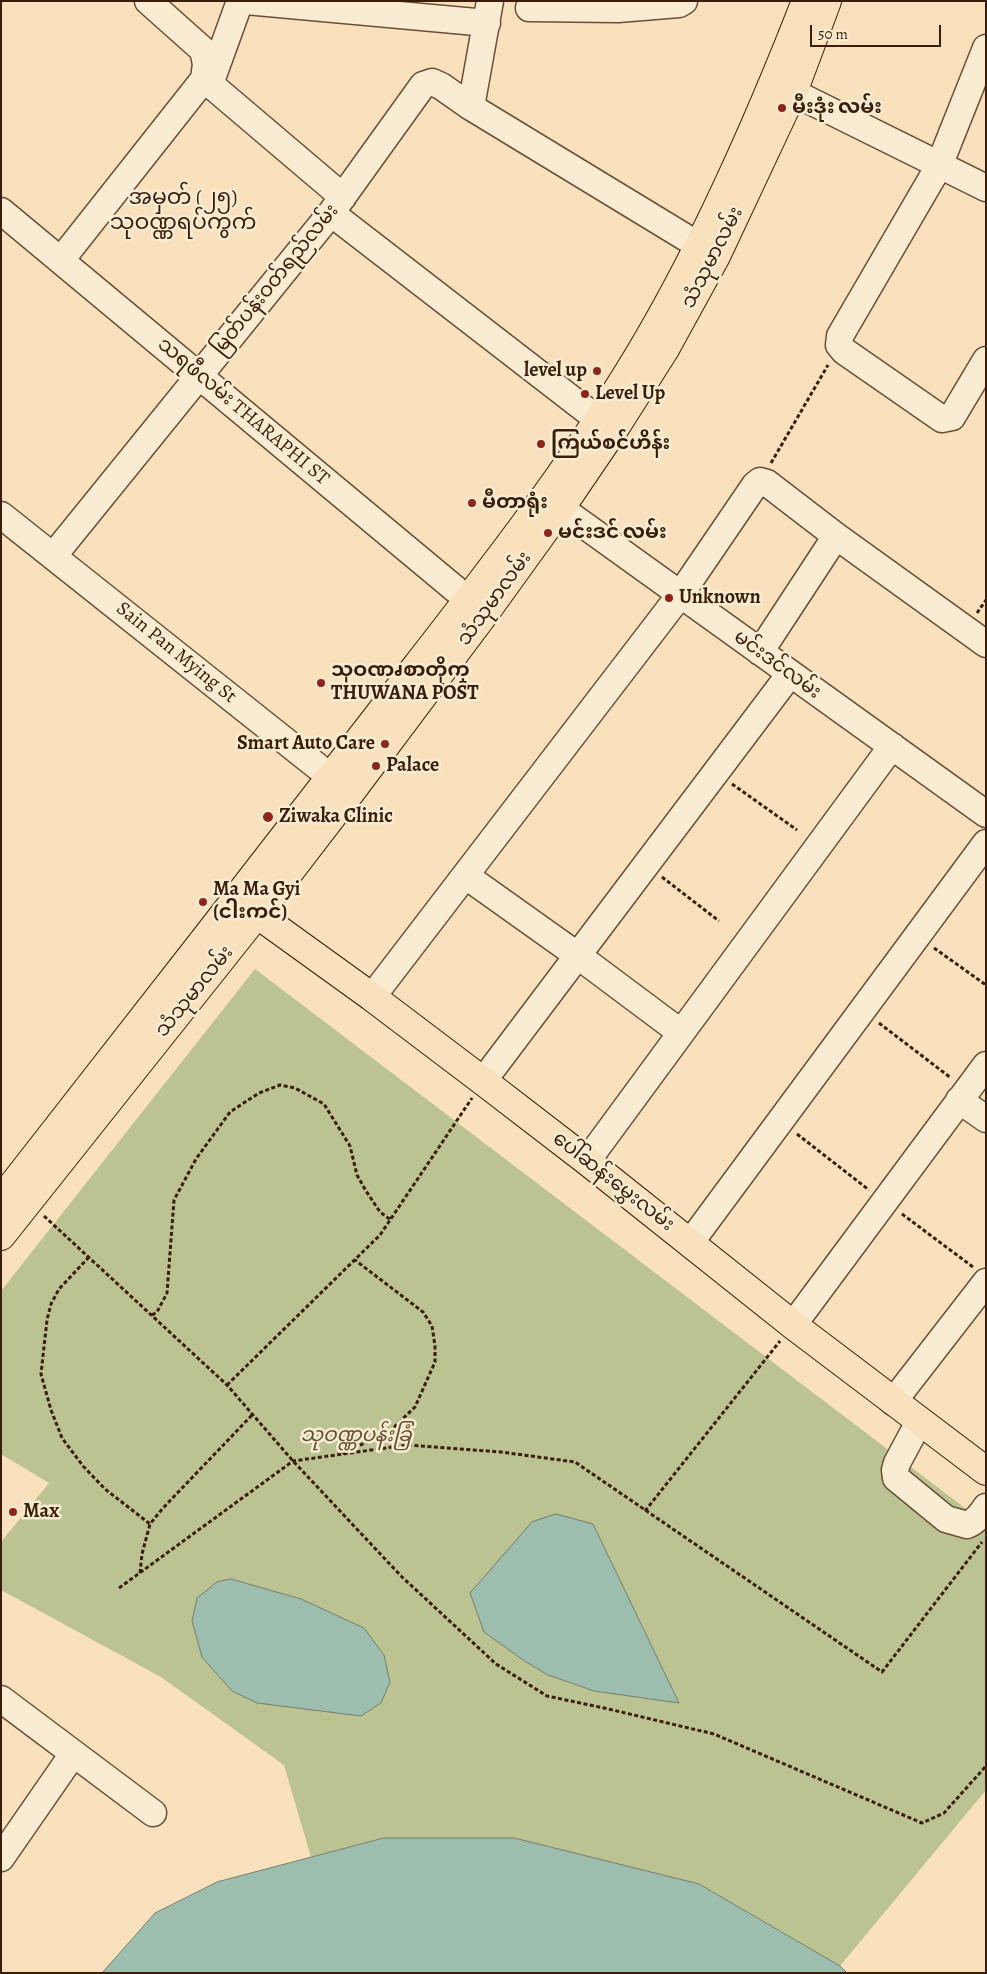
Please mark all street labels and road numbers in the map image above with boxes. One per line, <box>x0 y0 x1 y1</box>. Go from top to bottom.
street label: မြတ်ပန်းဝတ်ရည်လမ်း <box>208 200 344 360</box>
street label: သံသုမာလမ်း <box>677 203 749 313</box>
street label: သရဖီလမ်း THARAPHI ST <box>152 333 334 491</box>
street label: သံသုမာလမ်း <box>453 547 537 651</box>
street label: Sain Pan Mying St <box>111 597 241 709</box>
street label: မင်းဒင်လမ်း <box>729 625 825 705</box>
street label: သံသုမာလမ်း <box>151 941 239 1043</box>
street label: ပေါ်ဆန်းမွှေးလမ်း <box>547 1127 679 1237</box>

